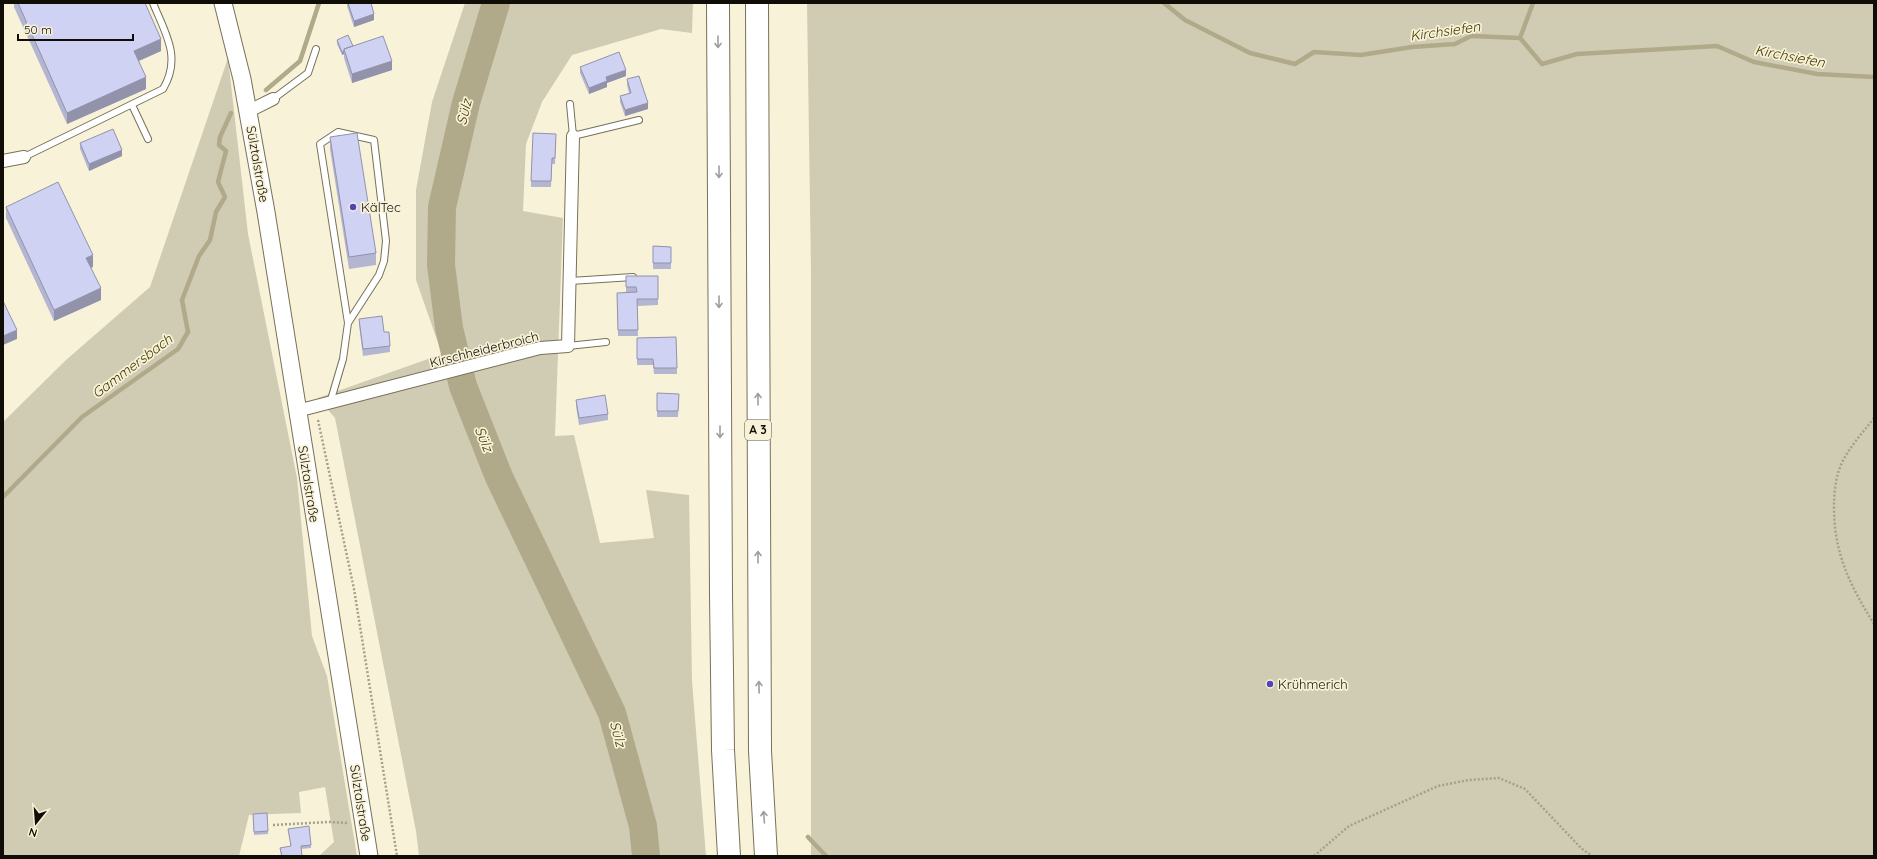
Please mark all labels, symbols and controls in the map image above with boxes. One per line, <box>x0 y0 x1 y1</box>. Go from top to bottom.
scale bar <box>18 16 133 42</box>
water label: Kirchsiefen <box>1409 17 1482 45</box>
text: 50 m <box>24 22 52 37</box>
one-way arrow <box>714 35 722 48</box>
water label: Kirchsiefen <box>1754 40 1827 72</box>
water label: Sülz <box>452 96 476 127</box>
street label: Sülztalstraße <box>243 124 273 204</box>
one-way arrow <box>715 165 723 178</box>
place label: KälTec <box>361 199 401 215</box>
marker: KälTec <box>348 202 358 212</box>
one-way arrow <box>715 295 723 308</box>
street label: Kirschheiderbroich <box>428 328 540 370</box>
water label: Gammersbach <box>88 329 177 402</box>
one-way arrow <box>754 393 762 406</box>
road number: A 3 <box>745 420 771 440</box>
water label: Sülz <box>471 424 498 456</box>
one-way arrow <box>716 425 724 438</box>
street label: Sülztalstraße <box>295 444 323 524</box>
one-way arrow <box>754 551 762 564</box>
place label: Krühmerich <box>1278 676 1348 692</box>
marker: Krühmerich <box>1265 679 1275 689</box>
one-way arrow <box>755 681 763 694</box>
water label: Sülz <box>606 719 630 750</box>
street label: Sülztalstraße <box>347 763 375 843</box>
north arrow <box>16 803 56 843</box>
one-way arrow <box>760 811 767 824</box>
text: N <box>27 825 39 840</box>

